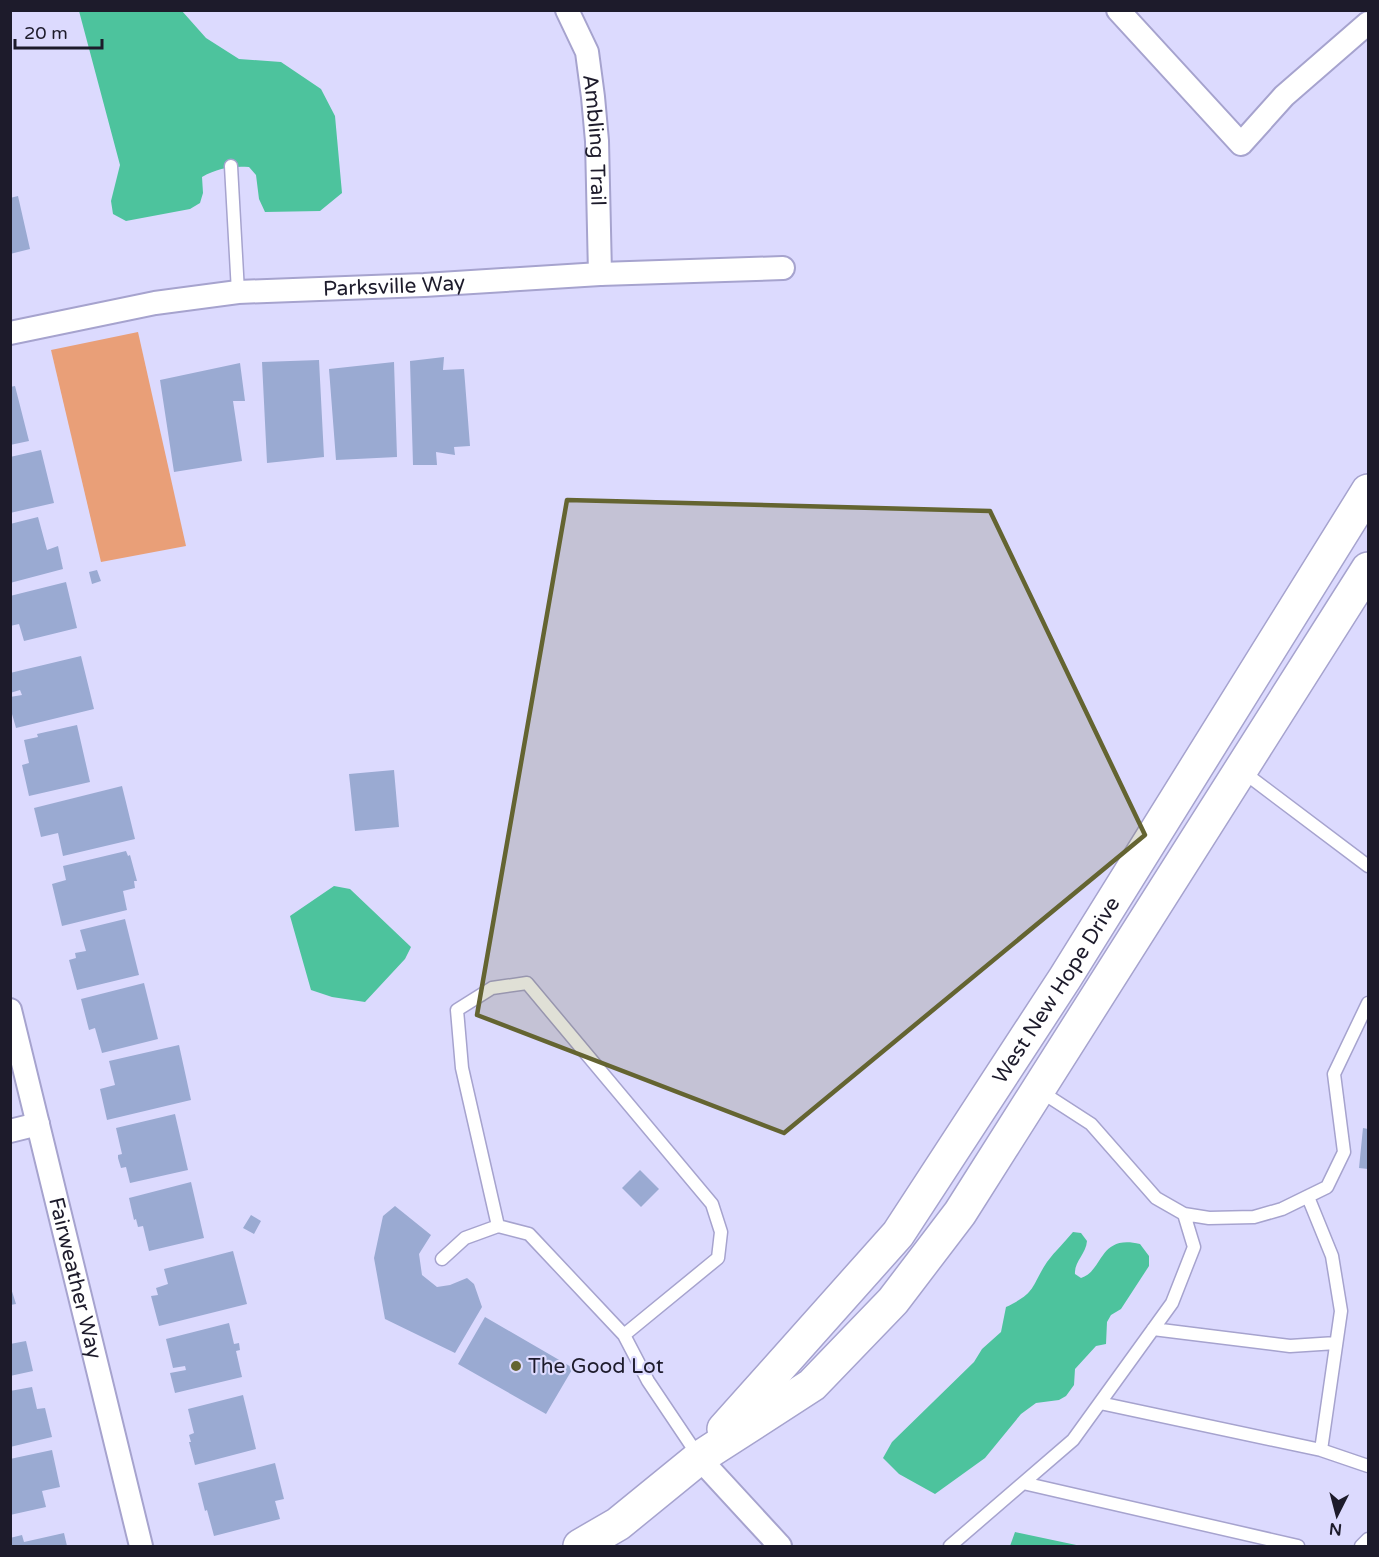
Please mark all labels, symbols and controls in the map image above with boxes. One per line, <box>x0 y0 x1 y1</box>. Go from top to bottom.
scale bar <box>15 12 102 50</box>
text: 20 m <box>24 22 68 44</box>
street label: Ambling Trail <box>577 73 610 206</box>
street label: Parksville Way <box>323 270 466 302</box>
street label: West New Hope Drive <box>988 892 1125 1088</box>
street label: Fairweather Way <box>43 1195 107 1362</box>
place label: The Good Lot <box>528 1354 664 1379</box>
marker: The Good Lot <box>509 1359 523 1373</box>
north arrow <box>1307 1485 1367 1545</box>
text: N <box>1328 1518 1343 1540</box>

